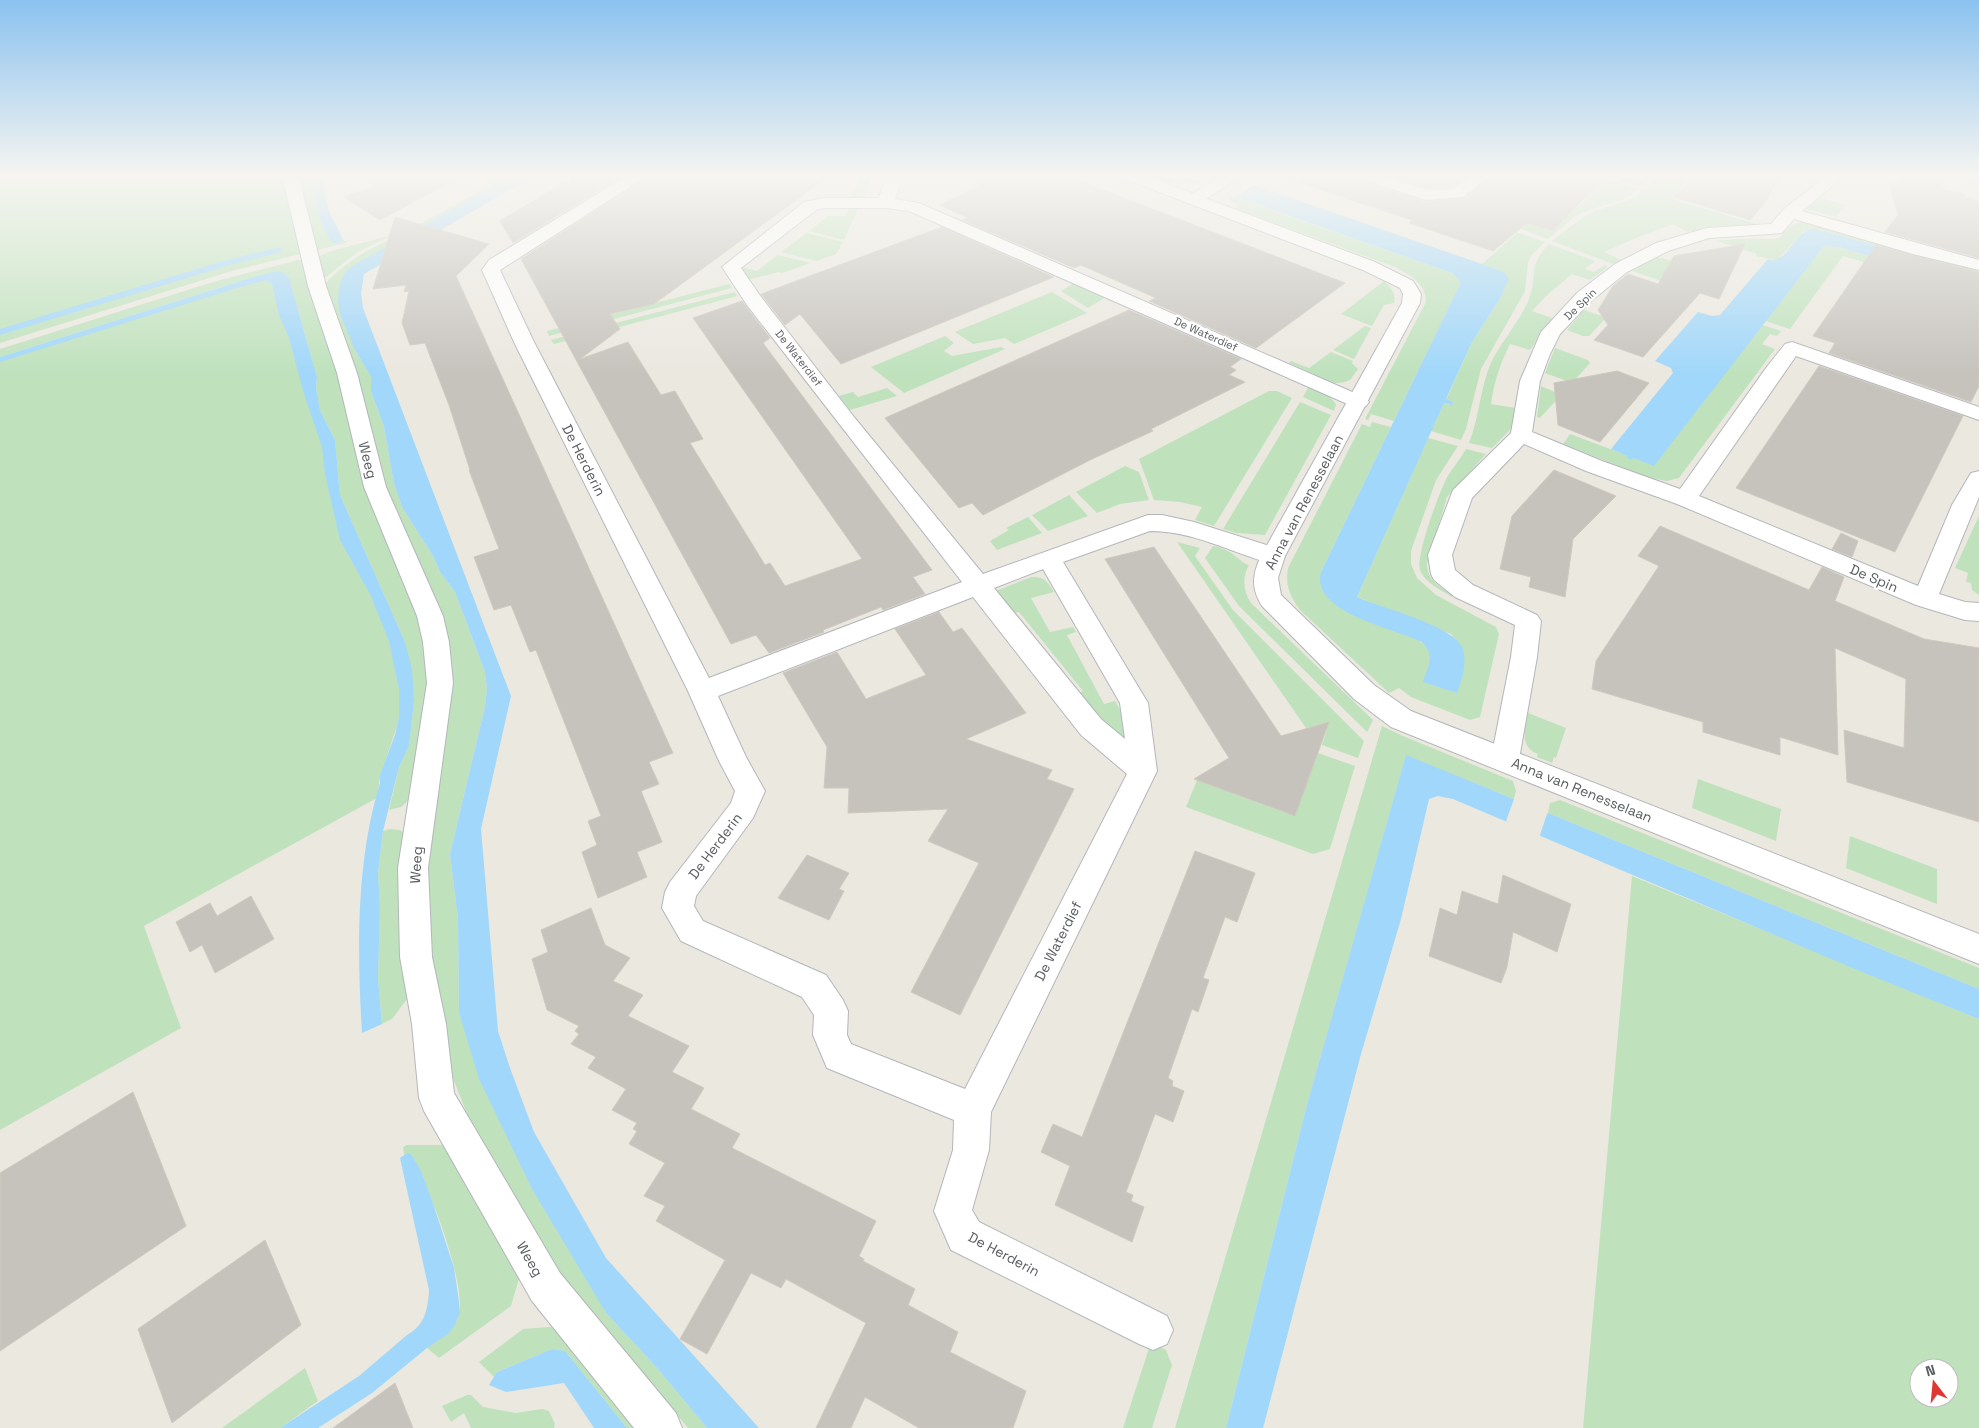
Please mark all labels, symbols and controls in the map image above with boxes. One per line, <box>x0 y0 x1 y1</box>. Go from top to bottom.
street label: De Spin <box>1561 285 1599 323</box>
street label: De Waterdief <box>1172 314 1240 354</box>
street label: De Waterdief <box>772 327 826 389</box>
street label: De Herderin <box>558 421 610 499</box>
street label: Anna van Renesselaan <box>1261 431 1347 573</box>
street label: Weeg <box>355 440 381 480</box>
street label: De Spin <box>1847 560 1901 596</box>
street label: Anna van Renesselaan <box>1509 753 1655 827</box>
street label: De Herderin <box>684 809 746 883</box>
street label: Weeg <box>406 846 426 884</box>
street label: De Waterdief <box>1030 898 1086 984</box>
street label: De Herderin <box>965 1228 1043 1280</box>
street label: Weeg <box>513 1238 547 1280</box>
north arrow <box>1909 1358 1959 1408</box>
text: N <box>1923 1361 1937 1380</box>

